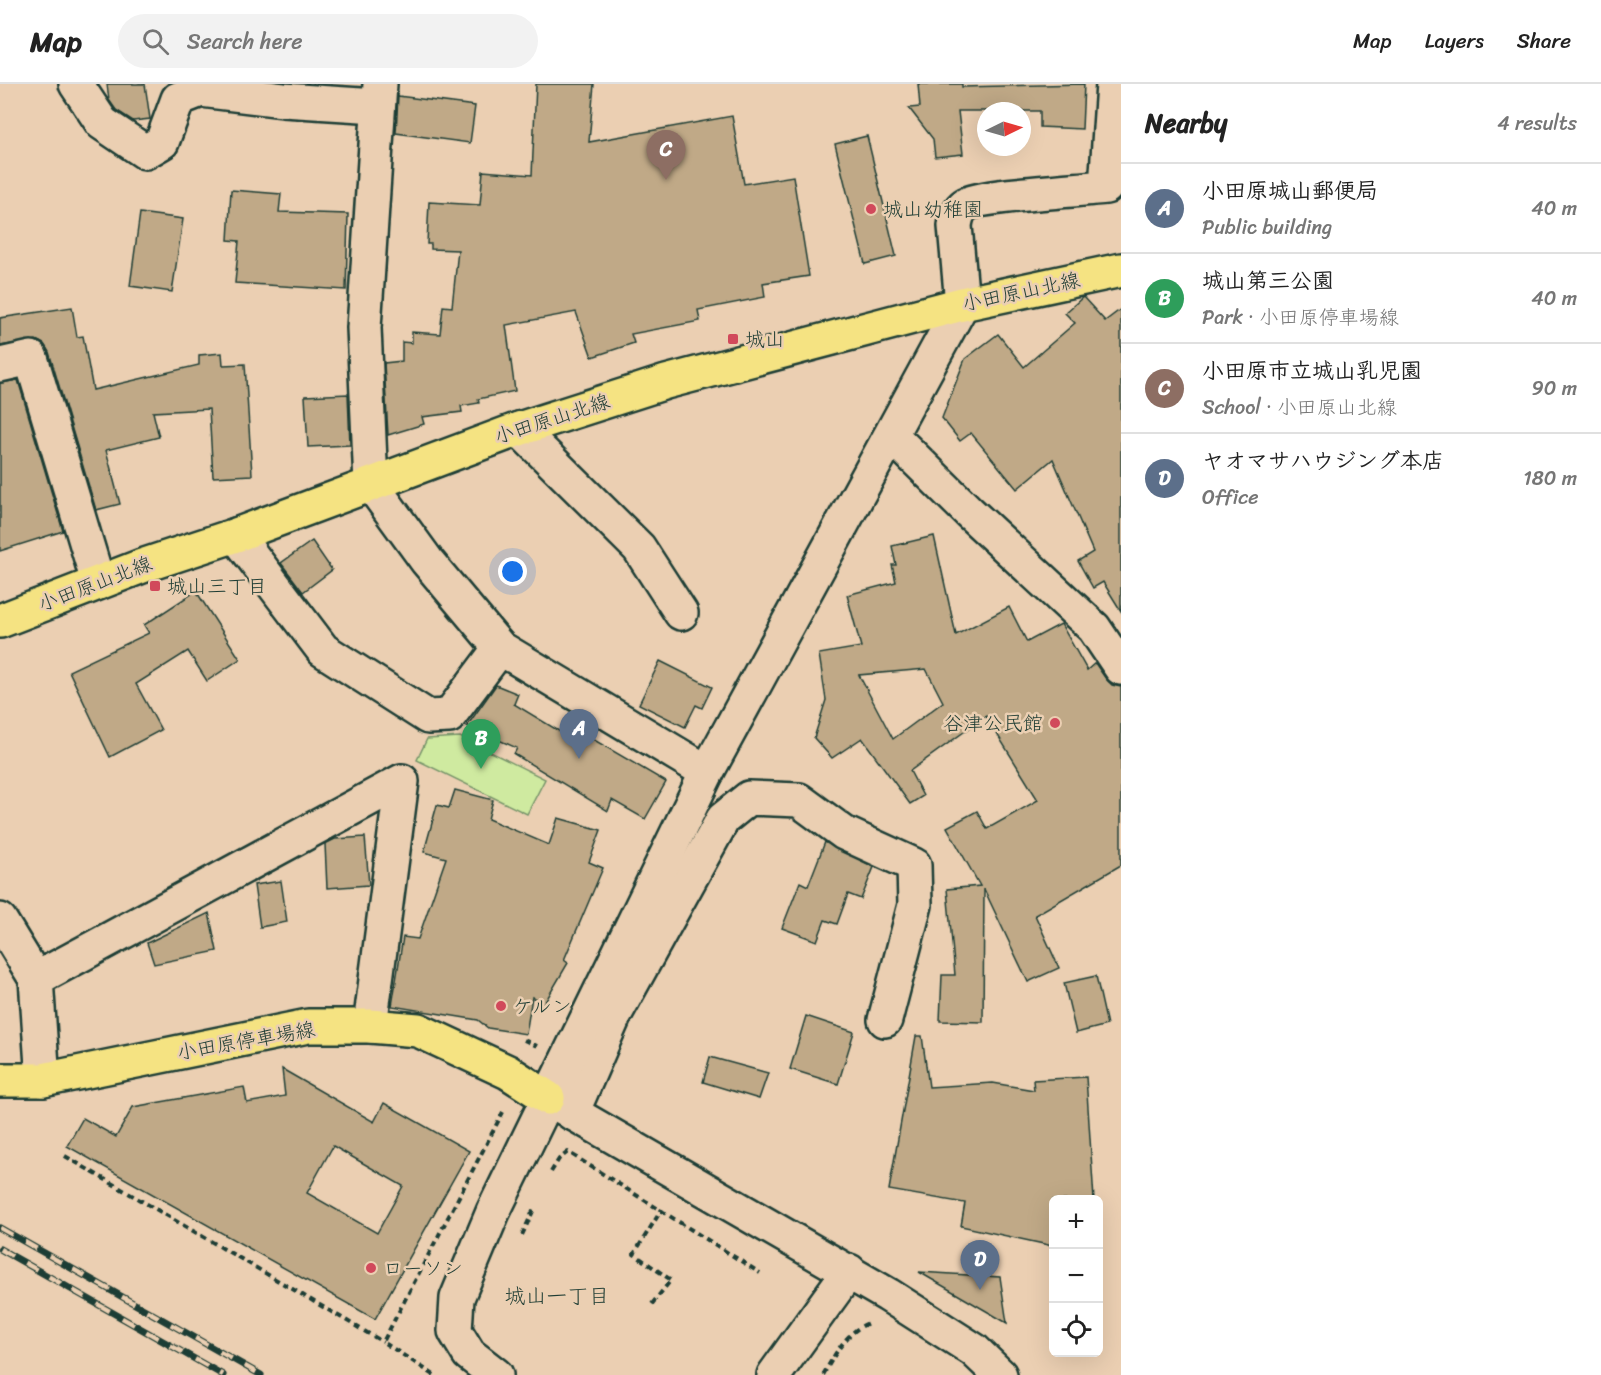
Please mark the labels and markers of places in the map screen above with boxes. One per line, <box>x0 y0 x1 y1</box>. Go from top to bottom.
pin: C <box>646 130 686 180</box>
place label: 城山幼稚園 <box>883 192 983 227</box>
marker: 城山幼稚園 <box>864 202 878 216</box>
place label: 城山 <box>745 322 785 357</box>
marker: 城山 <box>726 332 740 346</box>
place label: 城山三丁目 <box>167 569 267 604</box>
marker: 城山三丁目 <box>148 579 162 593</box>
place label: 谷津公民館 <box>943 706 1043 741</box>
pin: A <box>560 710 598 759</box>
marker: 谷津公民館 <box>1048 716 1062 730</box>
pin: B <box>462 720 500 769</box>
place label: ケルン <box>513 989 572 1024</box>
marker: ケルン <box>494 999 508 1013</box>
pin: D <box>960 1240 1000 1290</box>
place label: ローソン <box>383 1251 463 1286</box>
marker: ローソン <box>364 1261 378 1275</box>

